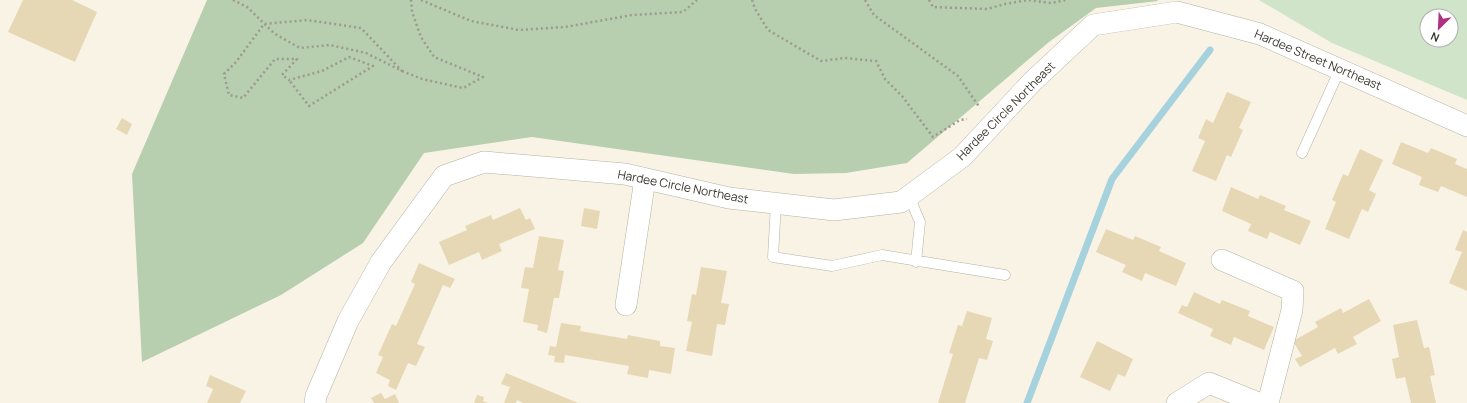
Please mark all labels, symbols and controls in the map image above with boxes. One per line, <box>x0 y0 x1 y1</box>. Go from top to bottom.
north arrow <box>1419 8 1459 48</box>
street label: Hardee Street Northeast <box>1252 25 1385 94</box>
text: N <box>1428 29 1441 46</box>
street label: Hardee Circle Northeast <box>953 57 1059 164</box>
street label: Hardee Circle Northeast <box>616 165 750 208</box>

